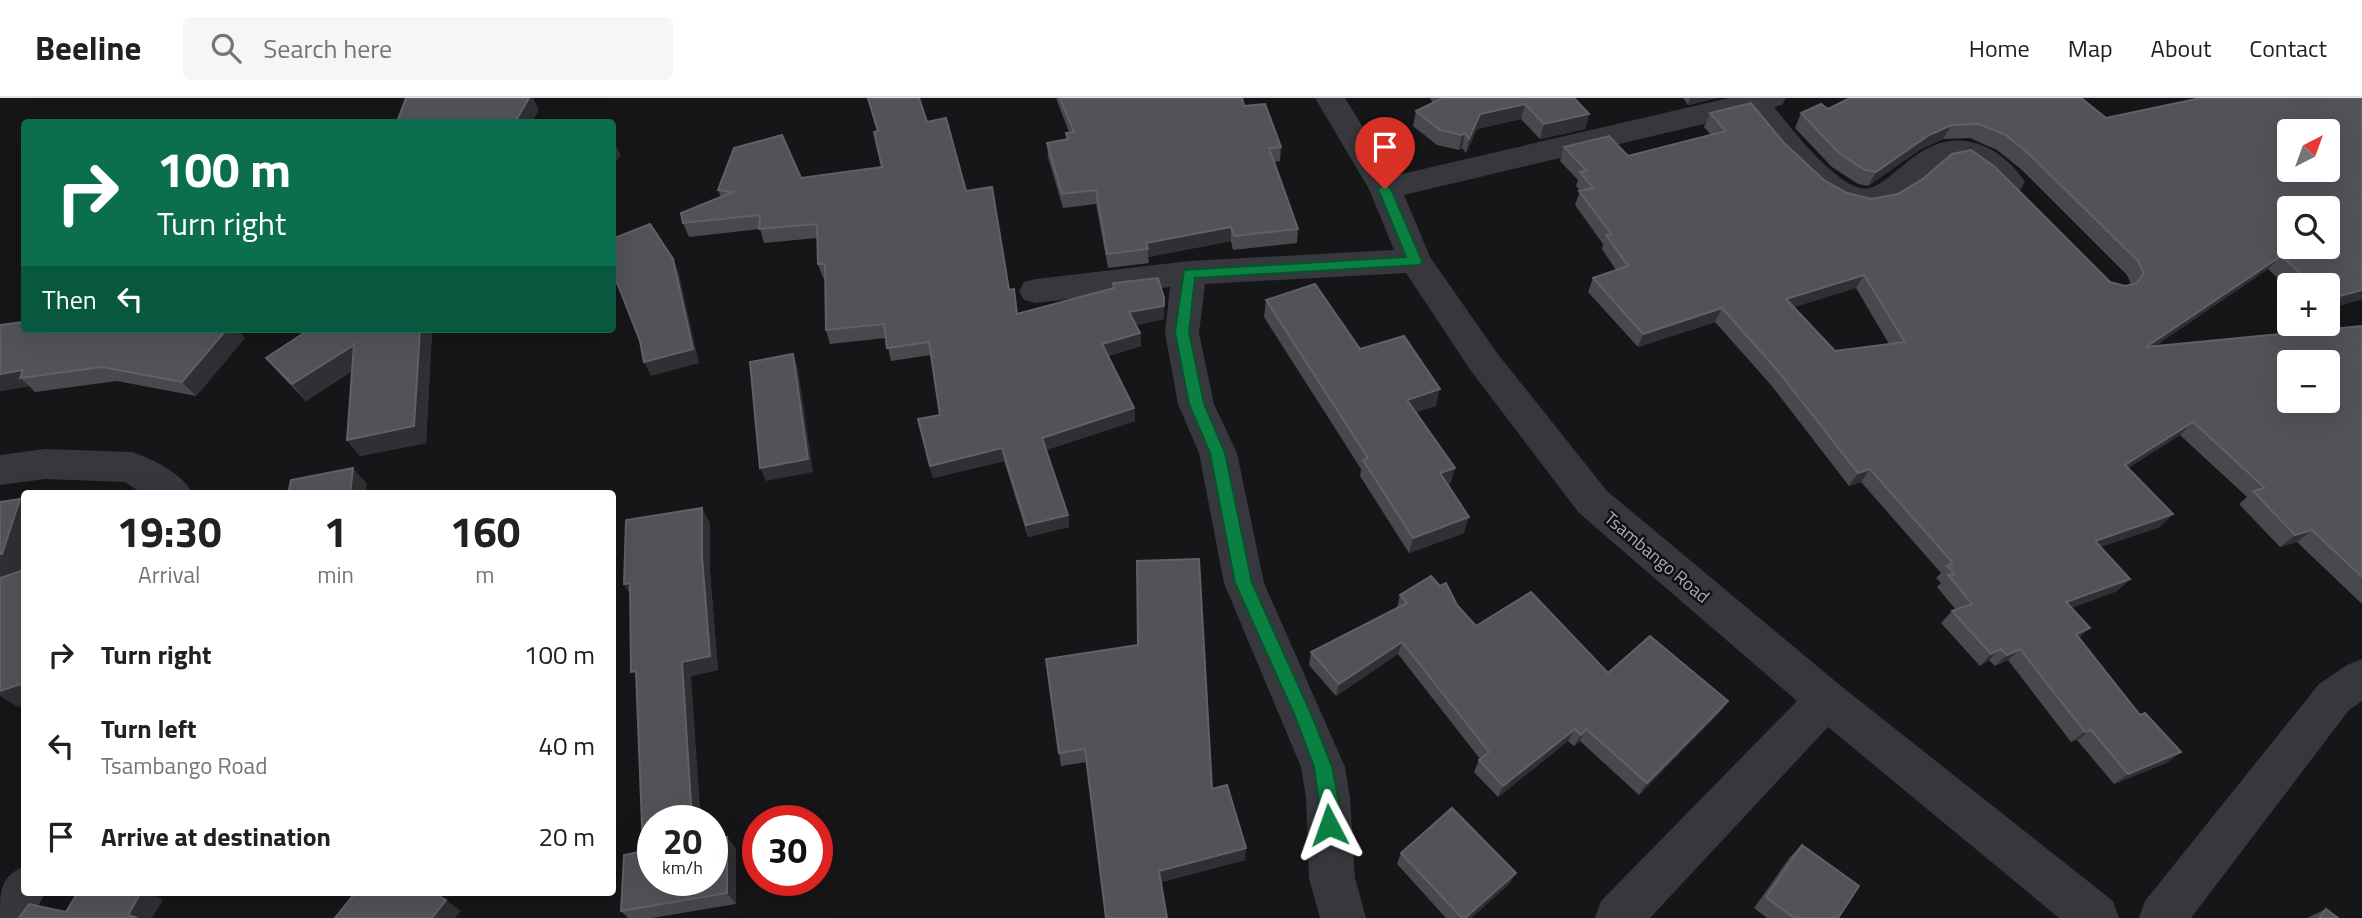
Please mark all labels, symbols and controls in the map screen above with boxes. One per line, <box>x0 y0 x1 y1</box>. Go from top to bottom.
search box <box>183 17 673 80</box>
text: Beeline <box>35 23 141 73</box>
icon: search <box>207 29 245 67</box>
text: Search here <box>263 29 392 68</box>
text: Home <box>1969 30 2030 66</box>
text: Map <box>2068 30 2113 66</box>
text: About <box>2151 30 2211 66</box>
text: Contact <box>2249 30 2327 66</box>
pin <box>1355 117 1415 189</box>
north arrow <box>2277 119 2340 182</box>
map controls <box>2277 119 2340 413</box>
icon: arrive <box>1366 128 1404 166</box>
text: 100 m <box>157 131 291 206</box>
icon: right <box>42 147 133 238</box>
button: search <box>2277 196 2340 259</box>
text: Turn right <box>157 199 286 247</box>
button: + <box>2277 273 2340 336</box>
text: Then <box>42 280 97 319</box>
icon: left <box>111 280 149 318</box>
button: − <box>2277 350 2340 413</box>
text: 19:30 <box>117 499 222 563</box>
text: 1 <box>324 499 347 563</box>
text: 160 <box>450 499 520 563</box>
street label: Tsambango Road <box>1598 505 1716 609</box>
text: Arrival <box>138 557 200 592</box>
text: min <box>317 557 354 592</box>
text: m <box>475 557 495 592</box>
text: Turn right <box>101 635 212 674</box>
text: 100 m <box>524 635 595 674</box>
icon: right <box>42 636 80 674</box>
text: Turn left <box>101 709 196 748</box>
text: 40 m <box>538 726 595 765</box>
icon: left <box>42 727 80 765</box>
text: Tsambango Road <box>101 748 267 783</box>
position arrow <box>1292 788 1366 862</box>
speed limit sign: 30 <box>742 805 833 896</box>
text: 20 <box>663 814 702 868</box>
text: Arrive at destination <box>101 817 331 856</box>
text: 20 m <box>538 817 595 856</box>
icon: arrive <box>42 818 80 856</box>
text: km/h <box>662 854 703 881</box>

